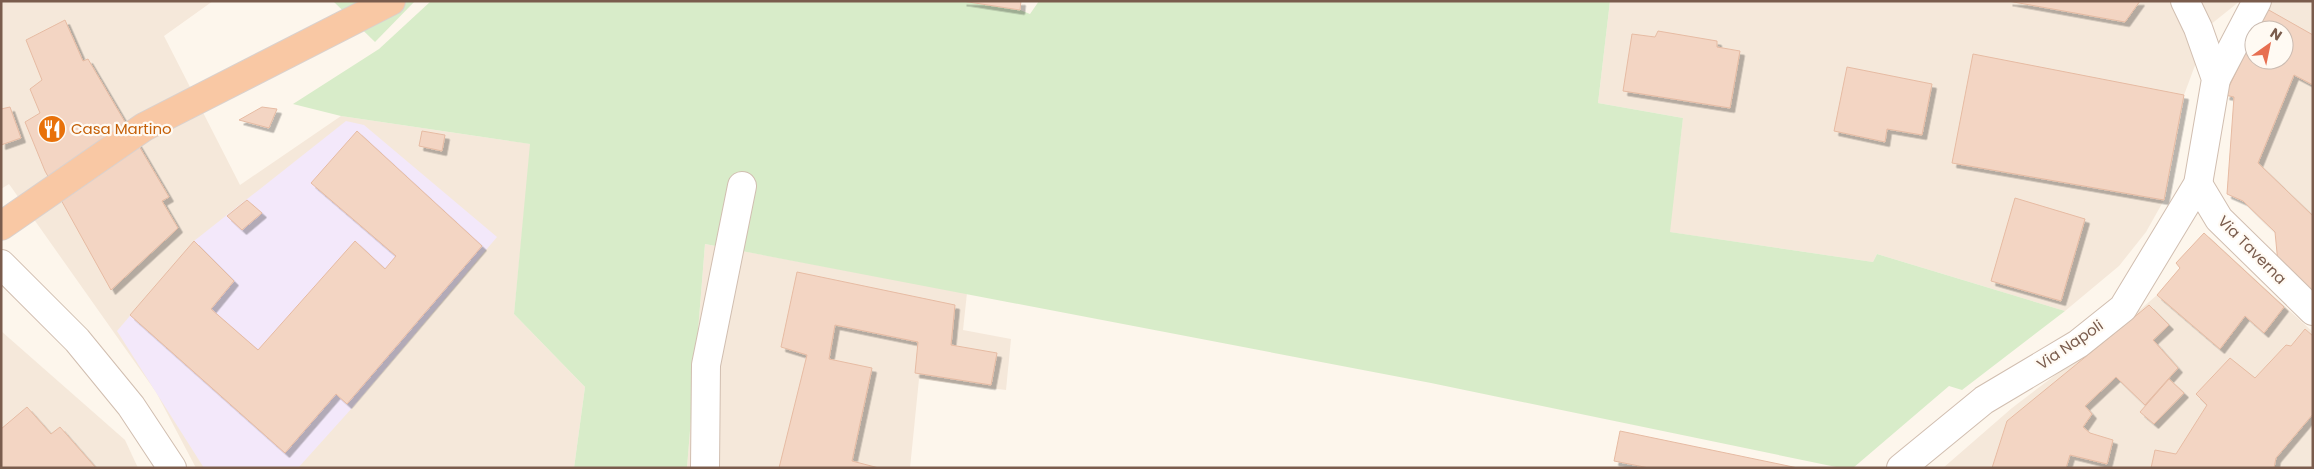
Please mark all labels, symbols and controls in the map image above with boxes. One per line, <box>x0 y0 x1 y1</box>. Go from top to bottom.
north arrow <box>2244 20 2294 70</box>
text: N <box>2266 23 2286 45</box>
restaurant icon: Casa Martino <box>37 114 67 144</box>
place label: Casa Martino <box>71 118 172 139</box>
street label: Via Taverna <box>2213 211 2291 289</box>
street label: Via Napoli <box>2032 315 2107 374</box>

